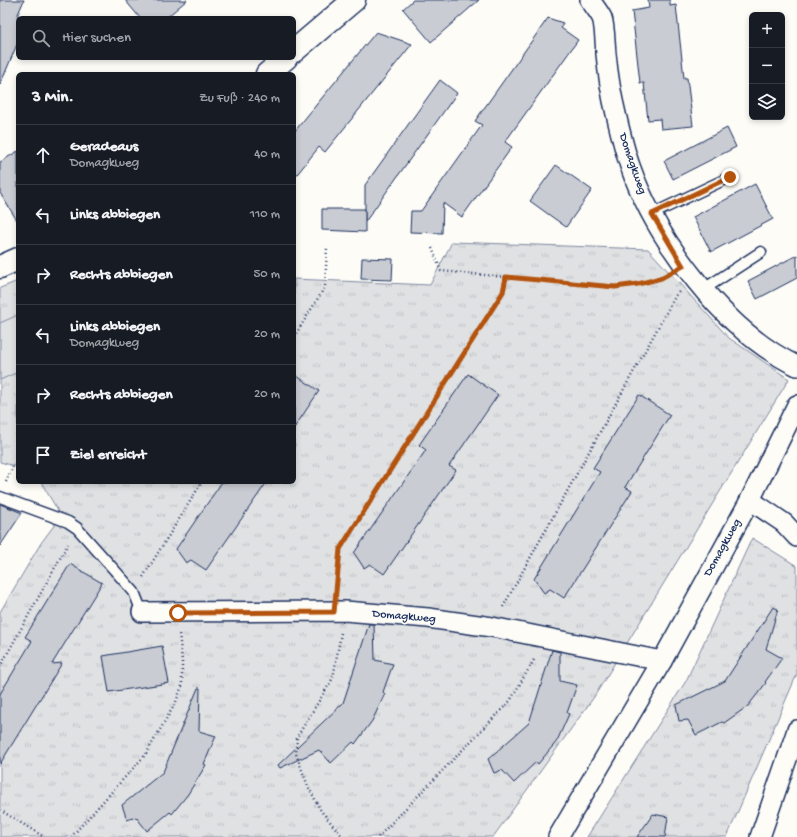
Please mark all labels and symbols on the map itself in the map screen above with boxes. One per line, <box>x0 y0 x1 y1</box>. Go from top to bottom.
street label: Domagkweg <box>615 131 649 197</box>
route end <box>721 168 739 186</box>
street label: Domagkweg <box>701 517 745 580</box>
route start <box>169 604 187 622</box>
street label: Domagkweg <box>371 607 437 627</box>

